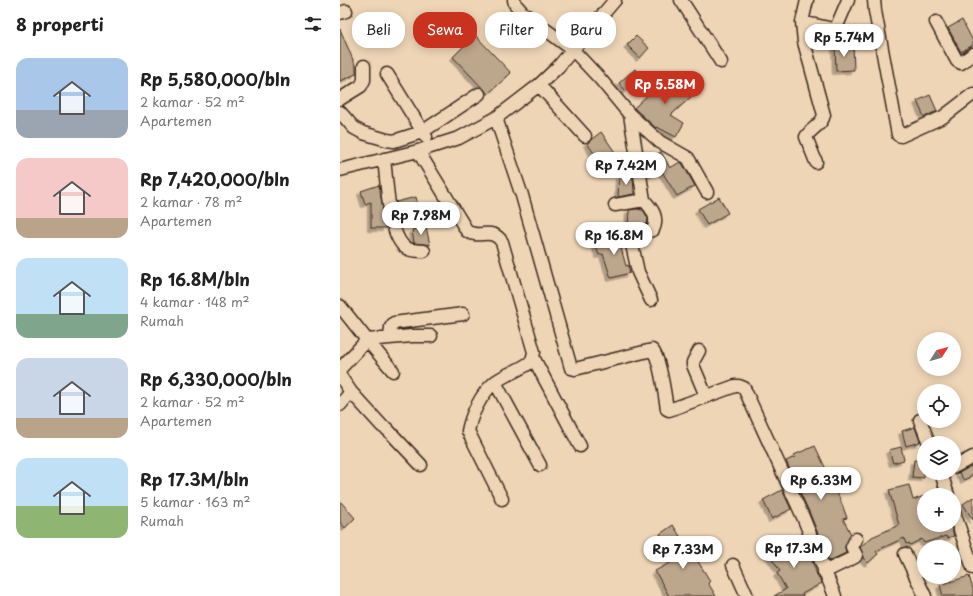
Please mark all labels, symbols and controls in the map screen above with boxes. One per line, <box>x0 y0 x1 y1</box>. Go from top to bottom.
text: 8 properti <box>16 11 104 37</box>
chip: Beli <box>352 12 405 48</box>
chip: Sewa <box>413 12 477 48</box>
chip: Filter <box>485 12 548 48</box>
chip: Baru <box>556 12 616 48</box>
icon: filters <box>302 13 324 35</box>
pin: Rp 5.74M <box>803 24 885 58</box>
text: Rp 5.74M <box>814 27 874 46</box>
text: Rp 5,580,000/bln <box>140 66 290 92</box>
pin: Rp 5.58M <box>624 71 706 105</box>
icon: home <box>48 74 96 122</box>
text: Rp 5.58M <box>634 74 696 93</box>
text: 2 kamar · 52 m² <box>140 92 245 111</box>
text: Apartemen <box>140 111 212 130</box>
pin: Rp 7.42M <box>585 152 667 186</box>
text: Rp 7.42M <box>595 155 657 174</box>
text: Rp 7,420,000/bln <box>140 166 290 192</box>
icon: home <box>48 174 96 222</box>
text: 2 kamar · 78 m² <box>140 192 242 211</box>
pin: Rp 7.98M <box>380 202 462 236</box>
text: Rp 7.98M <box>391 205 451 224</box>
text: Apartemen <box>140 211 212 230</box>
pin: Rp 16.8M <box>573 222 655 256</box>
text: Rp 16.8M <box>584 225 644 244</box>
text: Rp 16.8M/bln <box>140 266 250 292</box>
icon: home <box>48 274 96 322</box>
text: 4 kamar · 148 m² <box>140 292 250 311</box>
text: Rumah <box>140 311 184 330</box>
north arrow <box>917 332 961 376</box>
map controls <box>917 332 961 584</box>
text: Rp 6,330,000/bln <box>140 366 292 392</box>
icon: home <box>48 374 96 422</box>
button: locate <box>917 384 961 428</box>
text: 2 kamar · 52 m² <box>140 392 245 411</box>
text: Apartemen <box>140 411 212 430</box>
button: layers <box>917 436 961 480</box>
text: Rp 17.3M/bln <box>140 466 249 492</box>
pin: Rp 6.33M <box>780 467 862 501</box>
text: Rp 6.33M <box>790 470 852 489</box>
icon: home <box>48 474 96 522</box>
button: + <box>917 488 961 532</box>
text: 5 kamar · 163 m² <box>140 492 251 511</box>
text: Rumah <box>140 511 184 530</box>
pin: Rp 17.3M <box>753 535 835 569</box>
pin: Rp 7.33M <box>642 536 724 570</box>
text: Rp 17.3M <box>765 538 823 557</box>
text: Rp 7.33M <box>652 539 714 558</box>
button: − <box>917 540 961 584</box>

